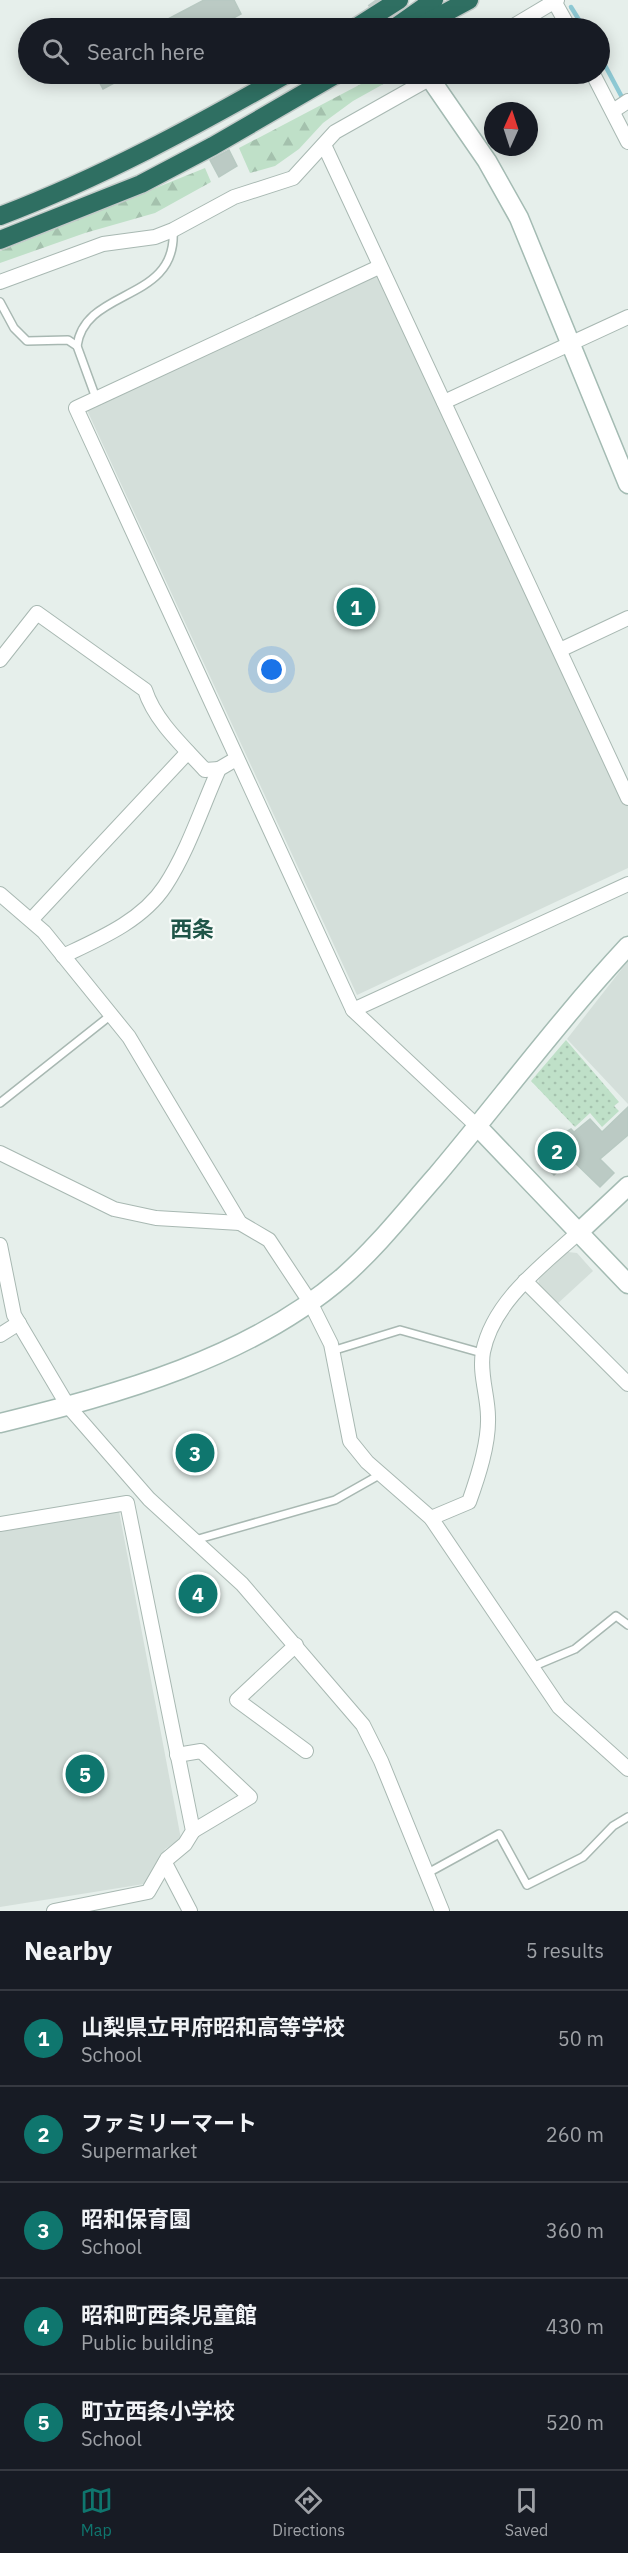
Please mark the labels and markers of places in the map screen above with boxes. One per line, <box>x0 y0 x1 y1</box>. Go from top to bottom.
pin: 1 <box>336 584 376 630</box>
pin: 2 <box>538 1128 576 1174</box>
pin: 3 <box>176 1430 214 1476</box>
pin: 4 <box>178 1572 218 1616</box>
pin: 5 <box>66 1752 104 1796</box>

